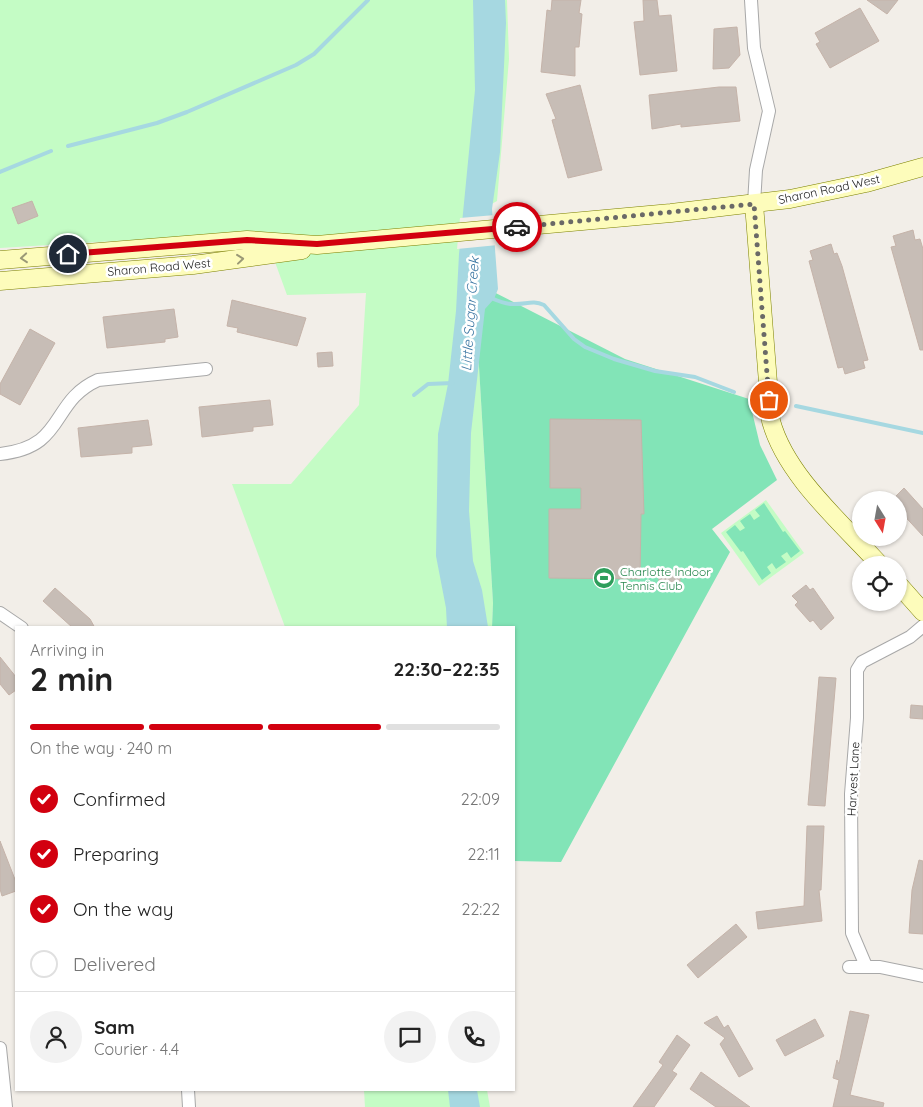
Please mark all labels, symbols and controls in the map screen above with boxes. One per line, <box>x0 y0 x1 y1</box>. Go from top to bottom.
street label: Sharon Road West <box>777 171 881 207</box>
courier <box>492 202 542 252</box>
icon: car <box>503 213 531 241</box>
pin <box>47 233 89 275</box>
icon: home <box>54 240 82 268</box>
one-way arrow <box>20 252 28 263</box>
one-way arrow <box>237 254 245 265</box>
street label: Sharon Road West <box>107 255 211 279</box>
water label: Little Sugar Creek <box>457 255 483 372</box>
pin <box>748 379 790 421</box>
icon: bag <box>755 386 783 414</box>
north arrow <box>852 491 908 546</box>
map controls <box>852 491 907 611</box>
button: locate <box>852 556 907 611</box>
place label: Charlotte Indoor Tennis Club <box>620 564 711 593</box>
sports icon: Charlotte Indoor Tennis Club <box>592 566 616 590</box>
text: Arriving in <box>30 640 104 660</box>
text: 22:30–22:35 <box>394 657 500 681</box>
text: 2 min <box>30 659 113 699</box>
text: On the way · 240 m <box>30 738 172 758</box>
street label: Harvest Lane <box>844 741 862 817</box>
icon: check <box>30 785 58 813</box>
text: Confirmed <box>73 787 166 811</box>
text: 22:09 <box>461 789 500 809</box>
icon: check <box>30 840 58 868</box>
text: Preparing <box>73 842 159 866</box>
text: 22:11 <box>467 844 500 864</box>
icon: check <box>30 895 58 923</box>
text: On the way <box>73 897 174 921</box>
text: 22:22 <box>462 899 500 919</box>
text: Delivered <box>73 952 156 976</box>
button: person <box>30 1011 82 1063</box>
button: chat <box>384 1011 436 1063</box>
button: phone <box>448 1011 500 1063</box>
text: Sam <box>94 1015 135 1039</box>
text: Courier · 4.4 <box>94 1039 179 1059</box>

